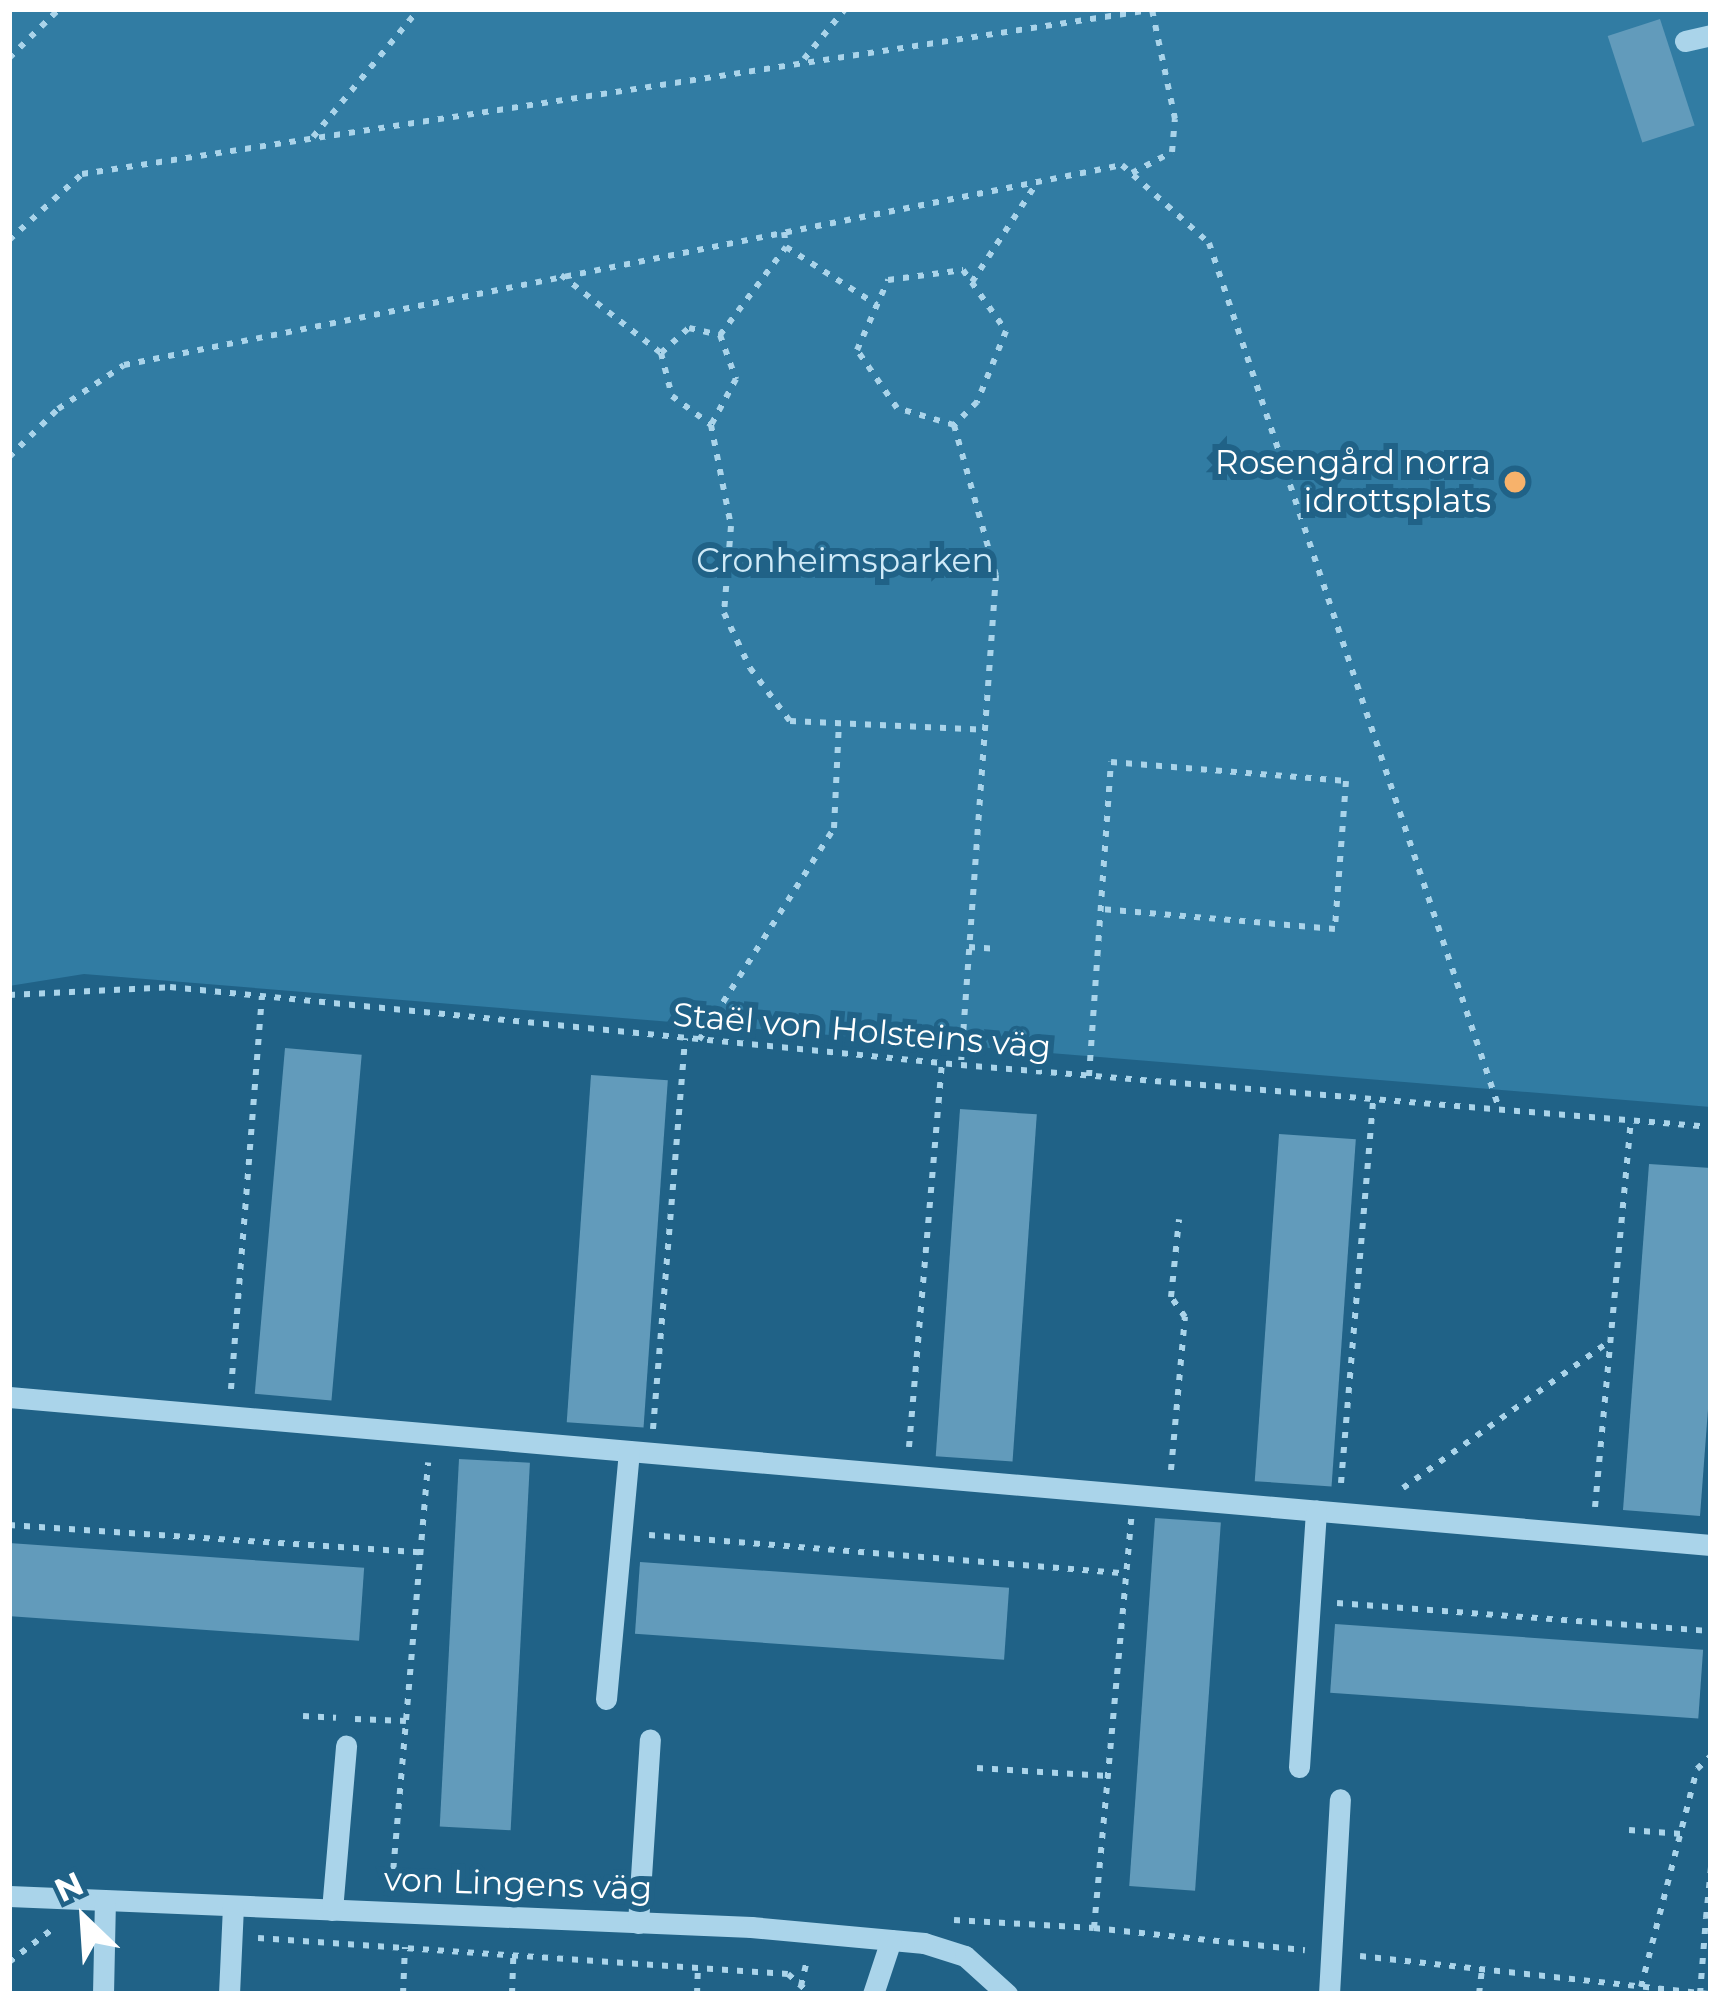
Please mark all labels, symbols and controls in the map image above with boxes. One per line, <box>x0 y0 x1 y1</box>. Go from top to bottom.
place label: Rosengård norra idrottsplats <box>1215 443 1491 521</box>
marker: Rosengård norra idrottsplats <box>1502 469 1528 495</box>
park label: Cronheimsparken <box>696 541 994 581</box>
street label: Staël von Holsteins väg <box>671 995 1053 1067</box>
north arrow <box>24 1859 144 1979</box>
street label: von Lingens väg <box>383 1860 653 1908</box>
text: N <box>48 1863 89 1910</box>

